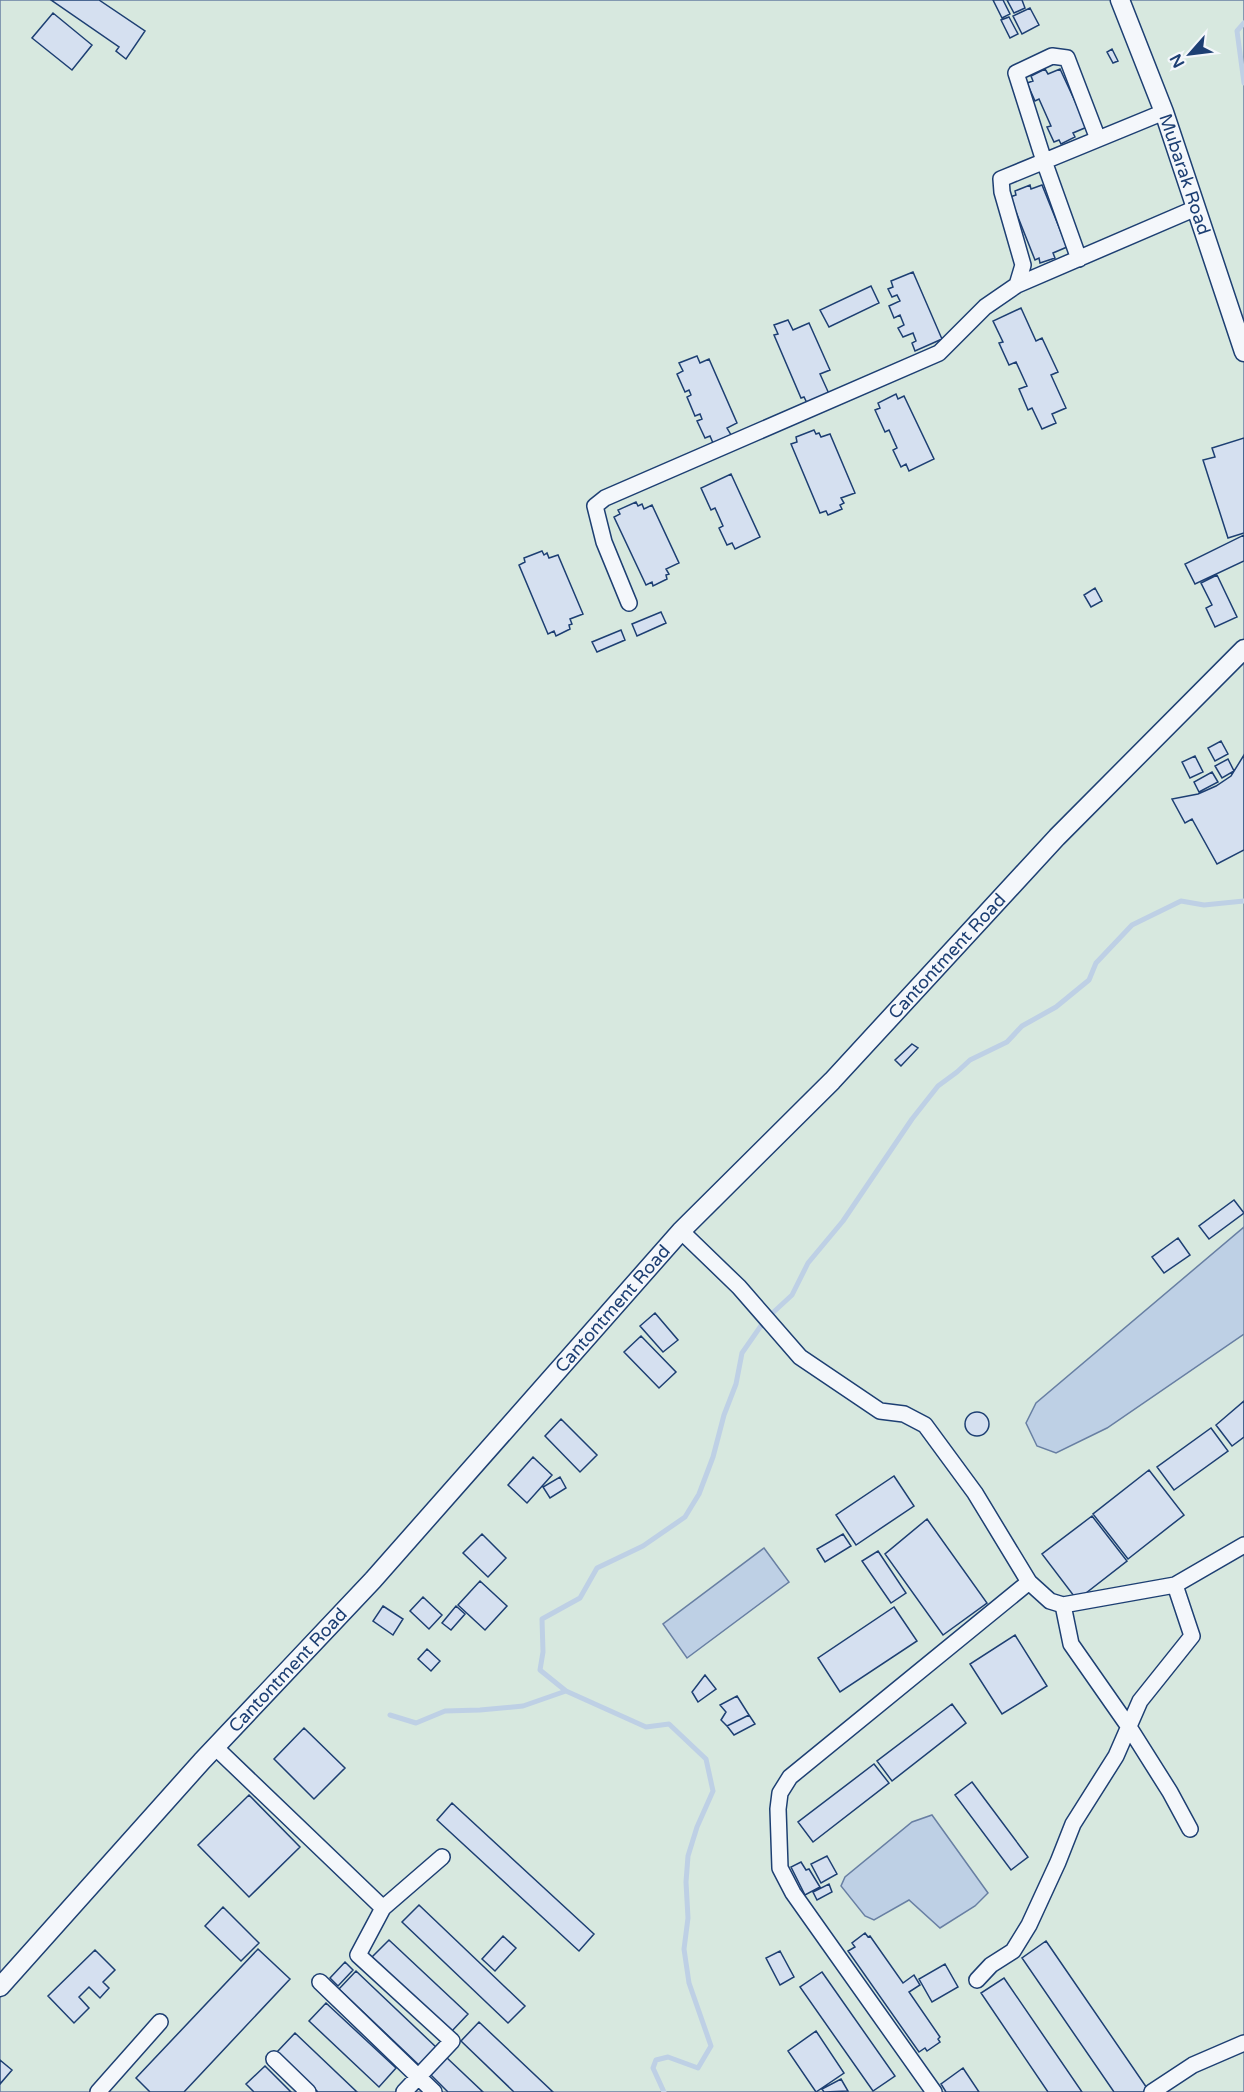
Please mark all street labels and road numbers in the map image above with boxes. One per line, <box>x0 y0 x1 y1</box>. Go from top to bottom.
street label: Mubarak Road <box>1154 111 1215 238</box>
street label: Cantontment Road <box>884 889 1010 1024</box>
street label: Cantontment Road <box>550 1240 675 1377</box>
street label: Cantontment Road <box>224 1603 352 1737</box>

